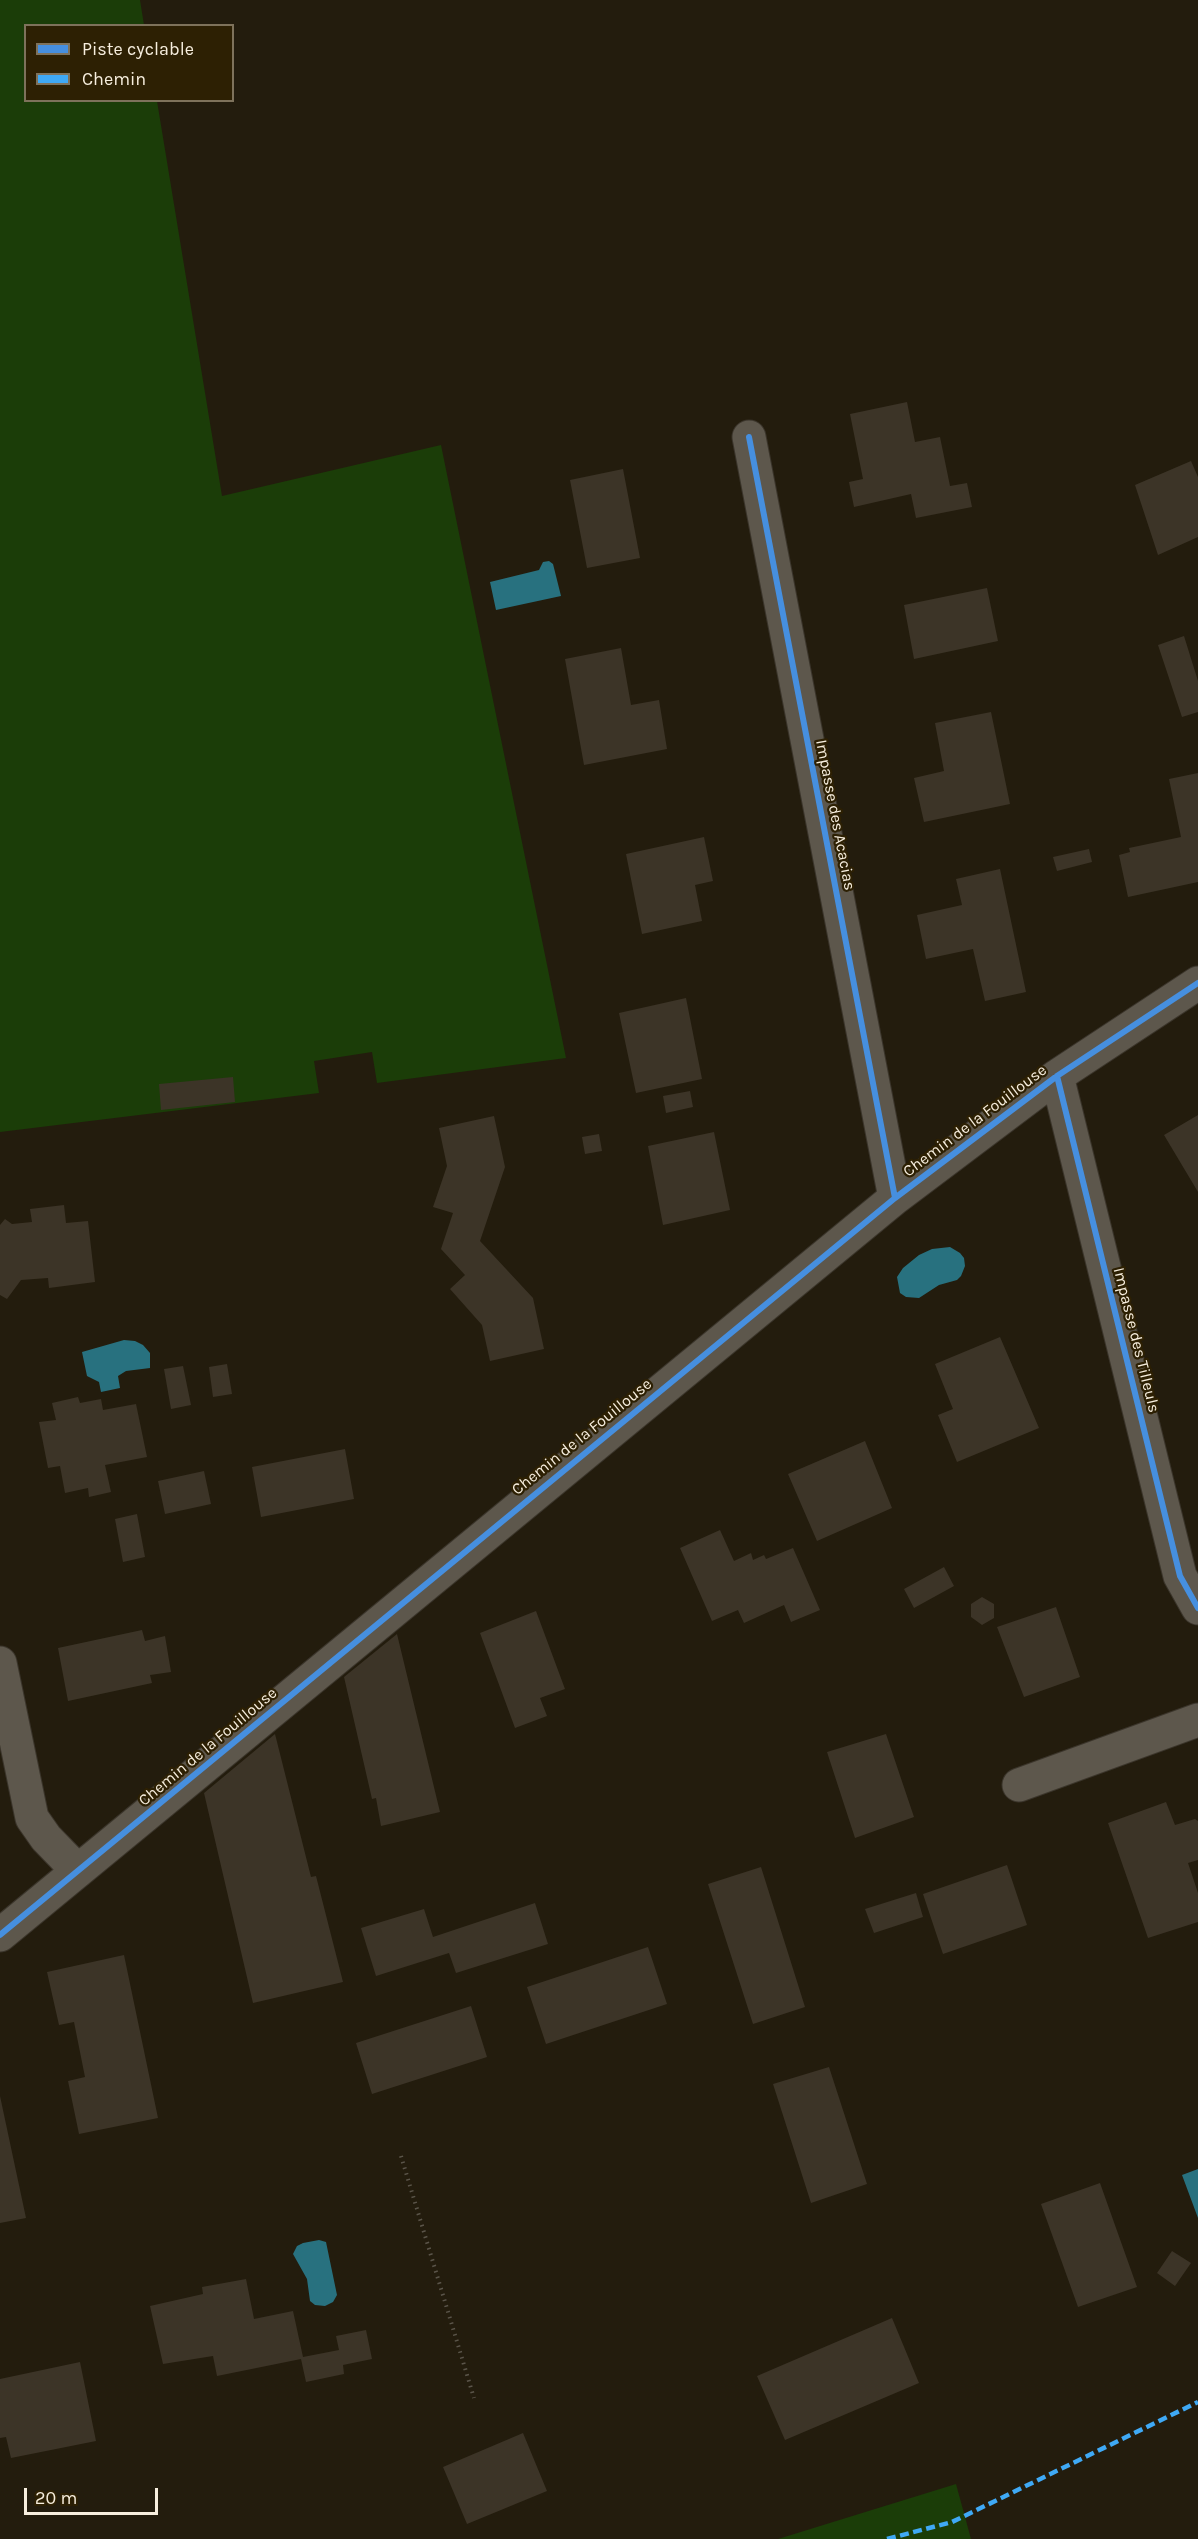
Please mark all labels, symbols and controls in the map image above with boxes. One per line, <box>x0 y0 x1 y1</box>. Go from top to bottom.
legend <box>24 24 234 102</box>
text: Piste cyclable <box>82 38 194 60</box>
text: Chemin <box>82 68 146 90</box>
street label: Impasse des Acacias <box>811 738 859 892</box>
street label: Chemin de la Fouillouse <box>899 1061 1051 1181</box>
street label: Impasse des Tilleuls <box>1109 1265 1163 1415</box>
street label: Chemin de la Fouillouse <box>508 1375 656 1499</box>
street label: Chemin de la Fouillouse <box>135 1684 281 1810</box>
scale bar <box>27 2476 160 2514</box>
text: 20 m <box>35 2487 77 2509</box>

